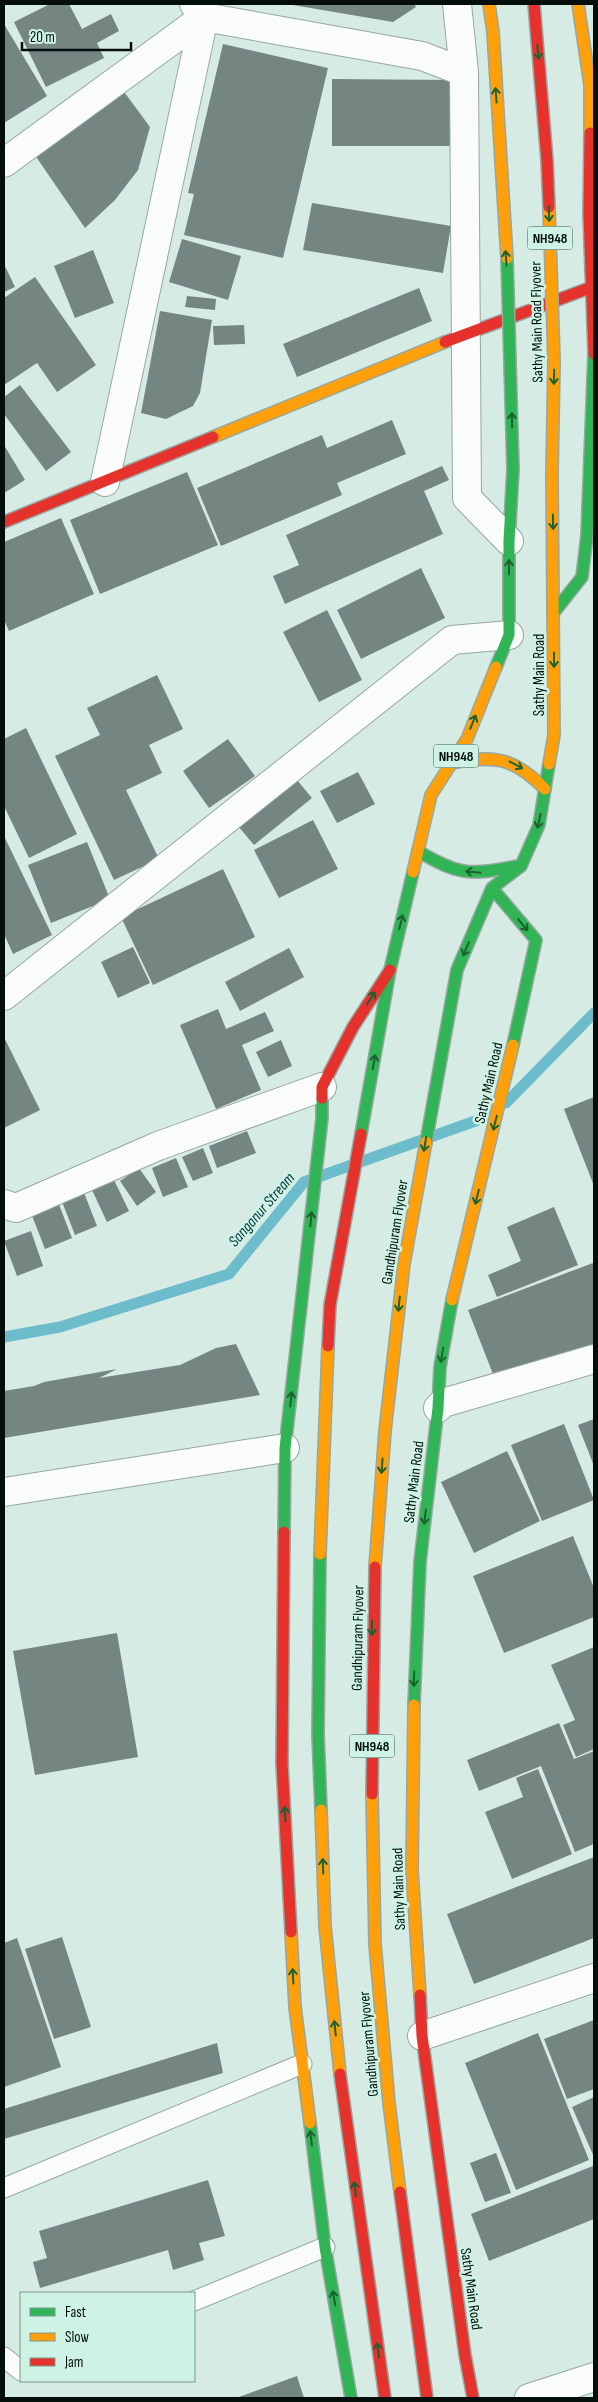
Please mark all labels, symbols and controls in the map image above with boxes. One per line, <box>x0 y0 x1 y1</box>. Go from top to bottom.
scale bar <box>22 20 131 52</box>
text: 20 m <box>30 28 55 47</box>
one-way arrow <box>534 44 543 60</box>
one-way arrow <box>491 88 500 104</box>
one-way arrow <box>545 206 554 222</box>
road number: NH948 <box>528 227 572 250</box>
one-way arrow <box>502 250 511 266</box>
street label: Sathy Main Road Flyover <box>526 261 548 383</box>
one-way arrow <box>549 368 559 385</box>
one-way arrow <box>507 412 516 428</box>
one-way arrow <box>548 514 558 530</box>
one-way arrow <box>504 559 514 576</box>
street label: Sathy Main Road <box>530 634 549 716</box>
one-way arrow <box>549 652 559 668</box>
one-way arrow <box>469 715 479 730</box>
road number: NH948 <box>434 744 478 768</box>
one-way arrow <box>508 760 522 770</box>
one-way arrow <box>534 813 543 829</box>
one-way arrow <box>466 867 482 877</box>
one-way arrow <box>397 915 406 931</box>
one-way arrow <box>518 919 529 932</box>
one-way arrow <box>461 941 470 956</box>
one-way arrow <box>367 992 377 1006</box>
street label: Sathy Main Road <box>470 1041 508 1125</box>
one-way arrow <box>370 1054 380 1070</box>
one-way arrow <box>490 1114 499 1130</box>
one-way arrow <box>420 1135 430 1151</box>
water label: Sanganur Stream <box>225 1169 299 1251</box>
street label: Gandhipuram Flyover <box>377 1178 413 1286</box>
one-way arrow <box>472 1188 481 1204</box>
one-way arrow <box>306 1211 316 1227</box>
one-way arrow <box>394 1296 404 1312</box>
one-way arrow <box>437 1347 447 1363</box>
one-way arrow <box>286 1391 296 1407</box>
street label: Sathy Main Road <box>400 1440 428 1524</box>
one-way arrow <box>377 1457 387 1473</box>
one-way arrow <box>420 1508 430 1524</box>
street label: Gandhipuram Flyover <box>348 1584 368 1691</box>
one-way arrow <box>367 1619 377 1635</box>
one-way arrow <box>410 1670 419 1686</box>
road number: NH948 <box>350 1734 394 1758</box>
one-way arrow <box>280 1806 289 1822</box>
street label: Sathy Main Road <box>388 1847 410 1931</box>
one-way arrow <box>318 1858 328 1874</box>
one-way arrow <box>289 1968 298 1984</box>
street label: Gandhipuram Flyover <box>355 1990 383 2097</box>
one-way arrow <box>331 2020 340 2036</box>
one-way arrow <box>306 2130 316 2146</box>
one-way arrow <box>350 2181 360 2197</box>
street label: Sathy Main Road <box>456 2247 486 2331</box>
one-way arrow <box>328 2291 338 2307</box>
legend <box>20 2292 195 2382</box>
text: Fast <box>65 2303 87 2322</box>
text: Slow <box>65 2328 89 2347</box>
one-way arrow <box>373 2342 383 2358</box>
text: Jam <box>64 2353 83 2372</box>

